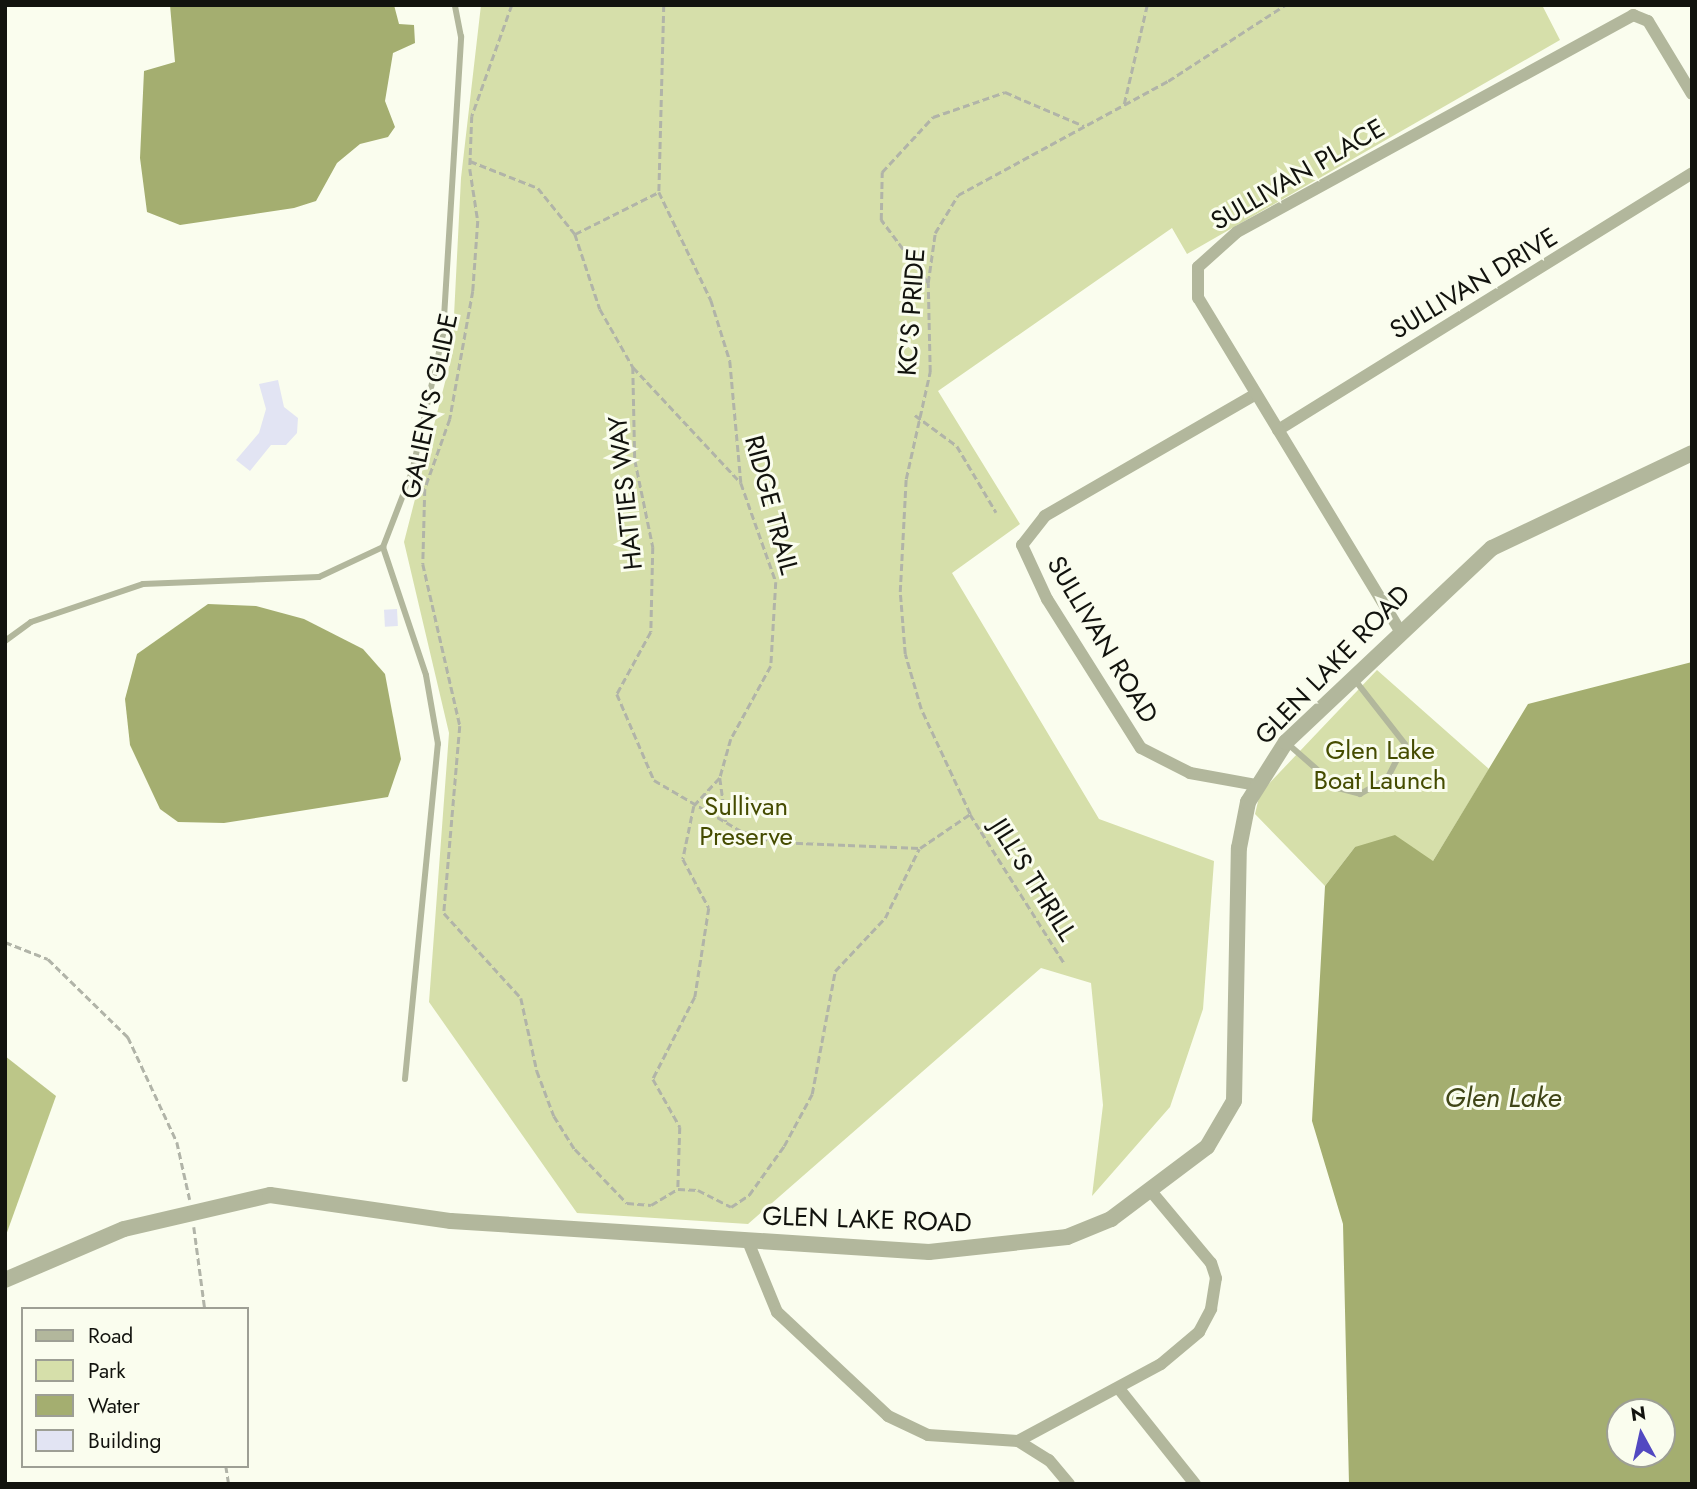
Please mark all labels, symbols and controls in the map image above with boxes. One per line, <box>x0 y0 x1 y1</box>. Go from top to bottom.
street label: SULLIVAN PLACE <box>1206 113 1390 237</box>
street label: SULLIVAN DRIVE <box>1385 222 1563 346</box>
street label: KC'S PRIDE <box>892 247 932 377</box>
street label: GALIEN'S GLIDE <box>395 310 465 502</box>
street label: HATTIES WAY <box>602 414 650 572</box>
street label: RIDGE TRAIL <box>737 432 805 578</box>
street label: SULLIVAN ROAD <box>1040 551 1164 729</box>
street label: GLEN LAKE ROAD <box>1249 579 1417 751</box>
park label: Glen Lake Boat Launch <box>1314 735 1446 796</box>
park label: Sullivan Preserve <box>699 791 793 852</box>
street label: JILL'S THRILL <box>983 813 1083 947</box>
water label: Glen Lake <box>1444 1081 1562 1115</box>
street label: GLEN LAKE ROAD <box>762 1201 972 1239</box>
legend <box>21 1307 248 1468</box>
text: Road <box>88 1321 133 1351</box>
text: Park <box>88 1356 125 1386</box>
text: Water <box>88 1391 140 1421</box>
north arrow <box>1606 1398 1676 1468</box>
text: N <box>1629 1399 1648 1428</box>
text: Building <box>88 1426 161 1456</box>

